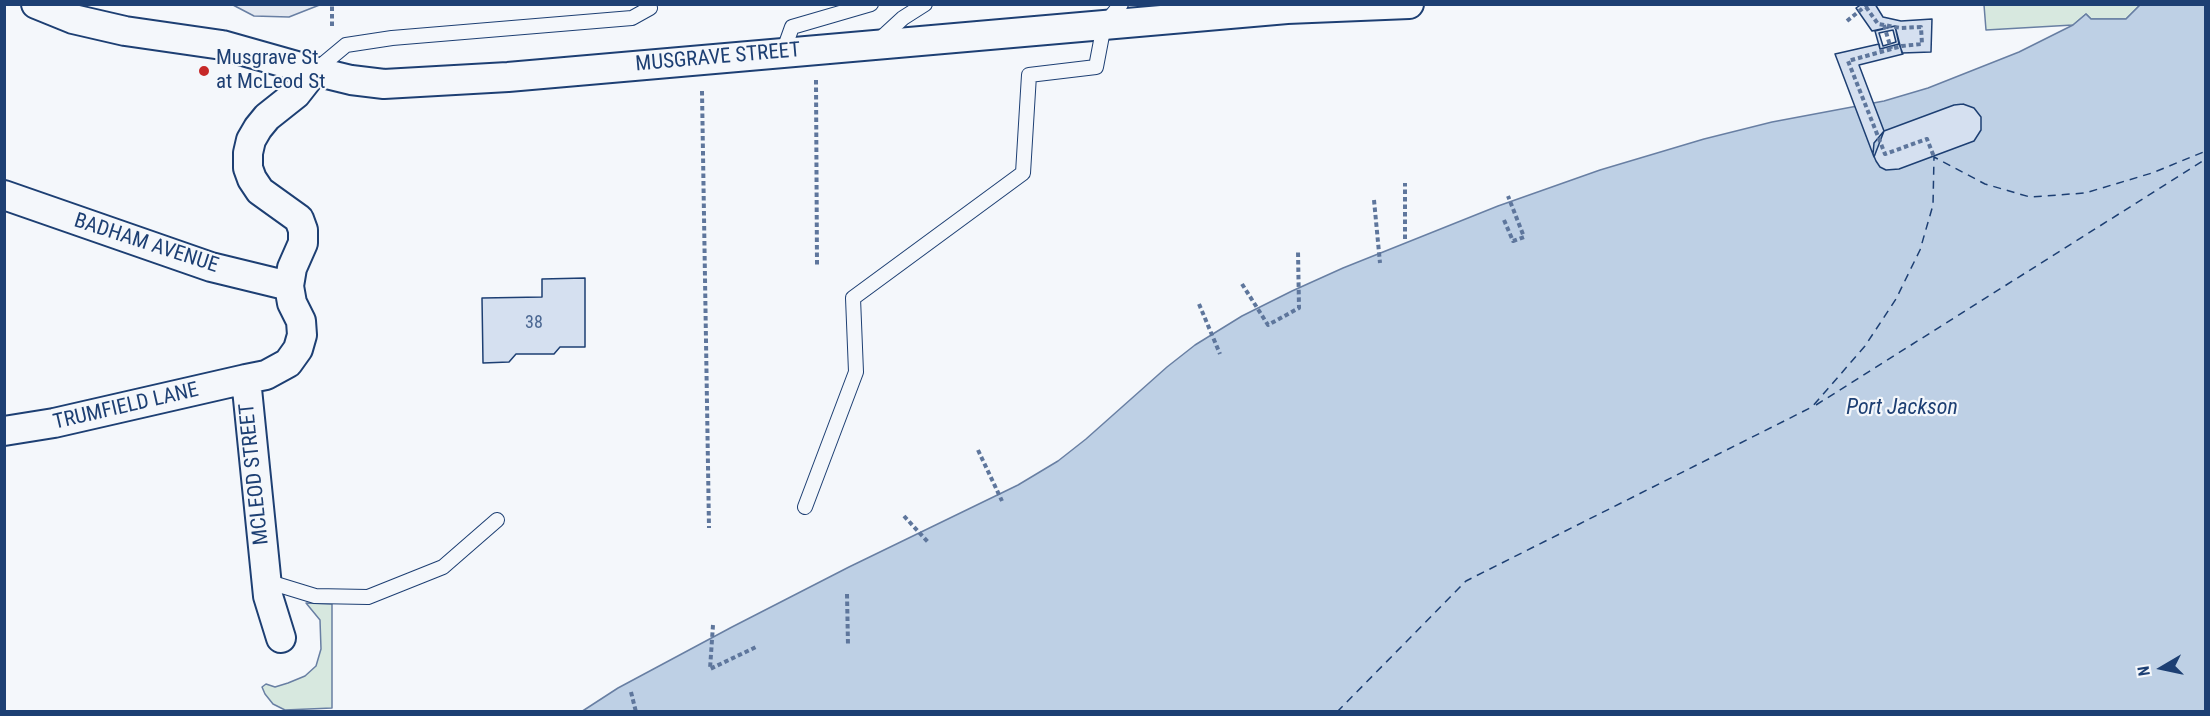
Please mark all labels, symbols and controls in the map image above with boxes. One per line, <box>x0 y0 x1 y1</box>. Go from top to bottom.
street label: MUSGRAVE STREET <box>635 38 801 78</box>
place label: Musgrave St at McLeod St <box>216 46 325 96</box>
marker: Musgrave St at McLeod St <box>197 64 211 78</box>
street label: BADHAM AVENUE <box>71 209 221 279</box>
house number: 38 <box>525 312 543 334</box>
street label: TRUMFIELD LANE <box>51 378 201 436</box>
water label: Port Jackson <box>1846 395 1958 421</box>
street label: MCLEOD STREET <box>235 402 275 546</box>
north arrow <box>2132 638 2192 698</box>
text: N <box>2134 665 2154 677</box>

